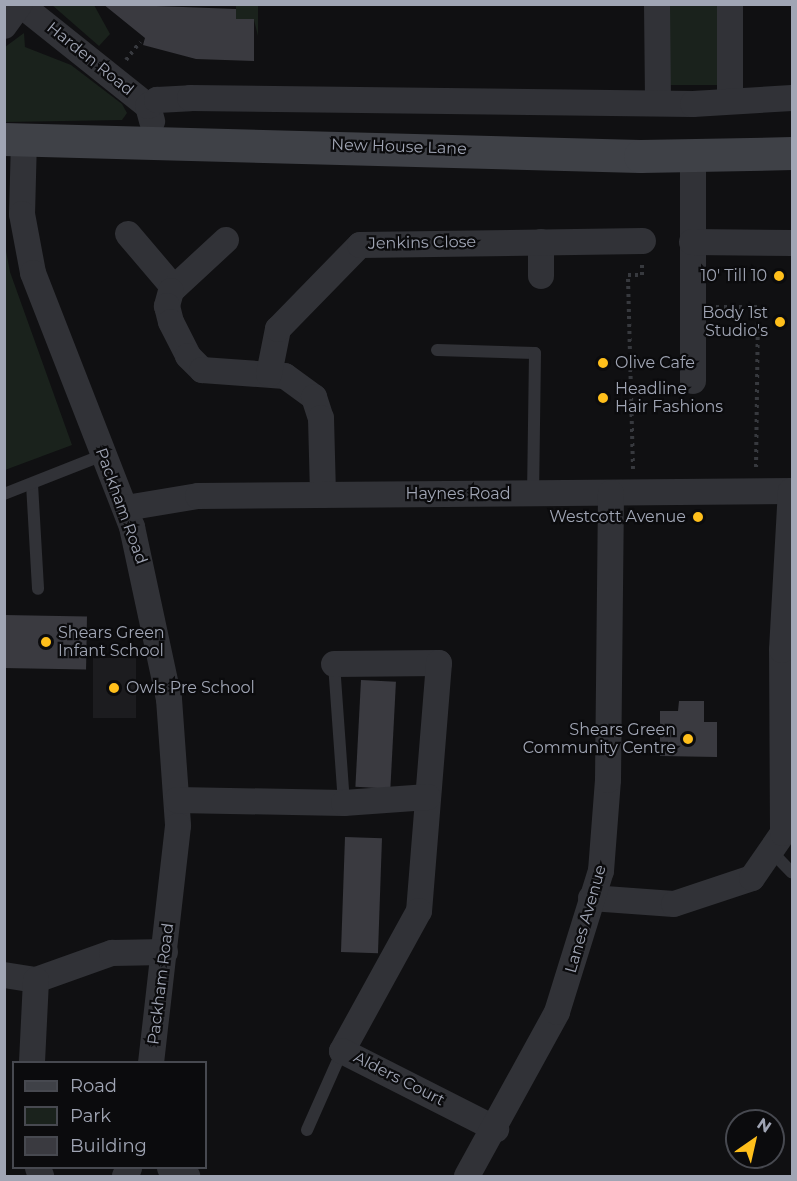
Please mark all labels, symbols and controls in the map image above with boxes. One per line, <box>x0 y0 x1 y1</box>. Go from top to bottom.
street label: Harden Road <box>43 18 137 100</box>
street label: New House Lane <box>331 135 467 159</box>
street label: Jenkins Close <box>368 232 476 254</box>
place label: 10' Till 10 <box>700 266 767 286</box>
marker: 10' Till 10 <box>772 269 786 283</box>
place label: Body 1st Studio's <box>702 303 768 341</box>
marker: Body 1st Studio's <box>773 315 787 329</box>
place label: Olive Cafe <box>615 353 695 373</box>
marker: Olive Cafe <box>596 356 610 370</box>
place label: Headline Hair Fashions <box>615 379 723 417</box>
marker: Headline Hair Fashions <box>596 391 610 405</box>
street label: Packham Road <box>91 445 151 567</box>
street label: Haynes Road <box>405 484 511 504</box>
place label: Westcott Avenue <box>549 507 686 527</box>
marker: Westcott Avenue <box>691 510 705 524</box>
place label: Shears Green Infant School <box>58 623 165 661</box>
marker: Shears Green Infant School <box>39 635 53 649</box>
place label: Owls Pre School <box>126 678 255 698</box>
marker: Owls Pre School <box>107 681 121 695</box>
place label: Shears Green Community Centre <box>523 720 676 758</box>
marker: Shears Green Community Centre <box>681 732 695 746</box>
street label: Lanes Avenue <box>561 863 611 975</box>
street label: Packham Road <box>144 922 178 1046</box>
street label: Alders Court <box>350 1048 448 1110</box>
legend <box>12 1061 207 1169</box>
text: Road <box>70 1075 117 1097</box>
text: Park <box>70 1105 111 1127</box>
north arrow <box>725 1109 785 1169</box>
text: N <box>754 1114 775 1137</box>
text: Building <box>70 1135 147 1157</box>

